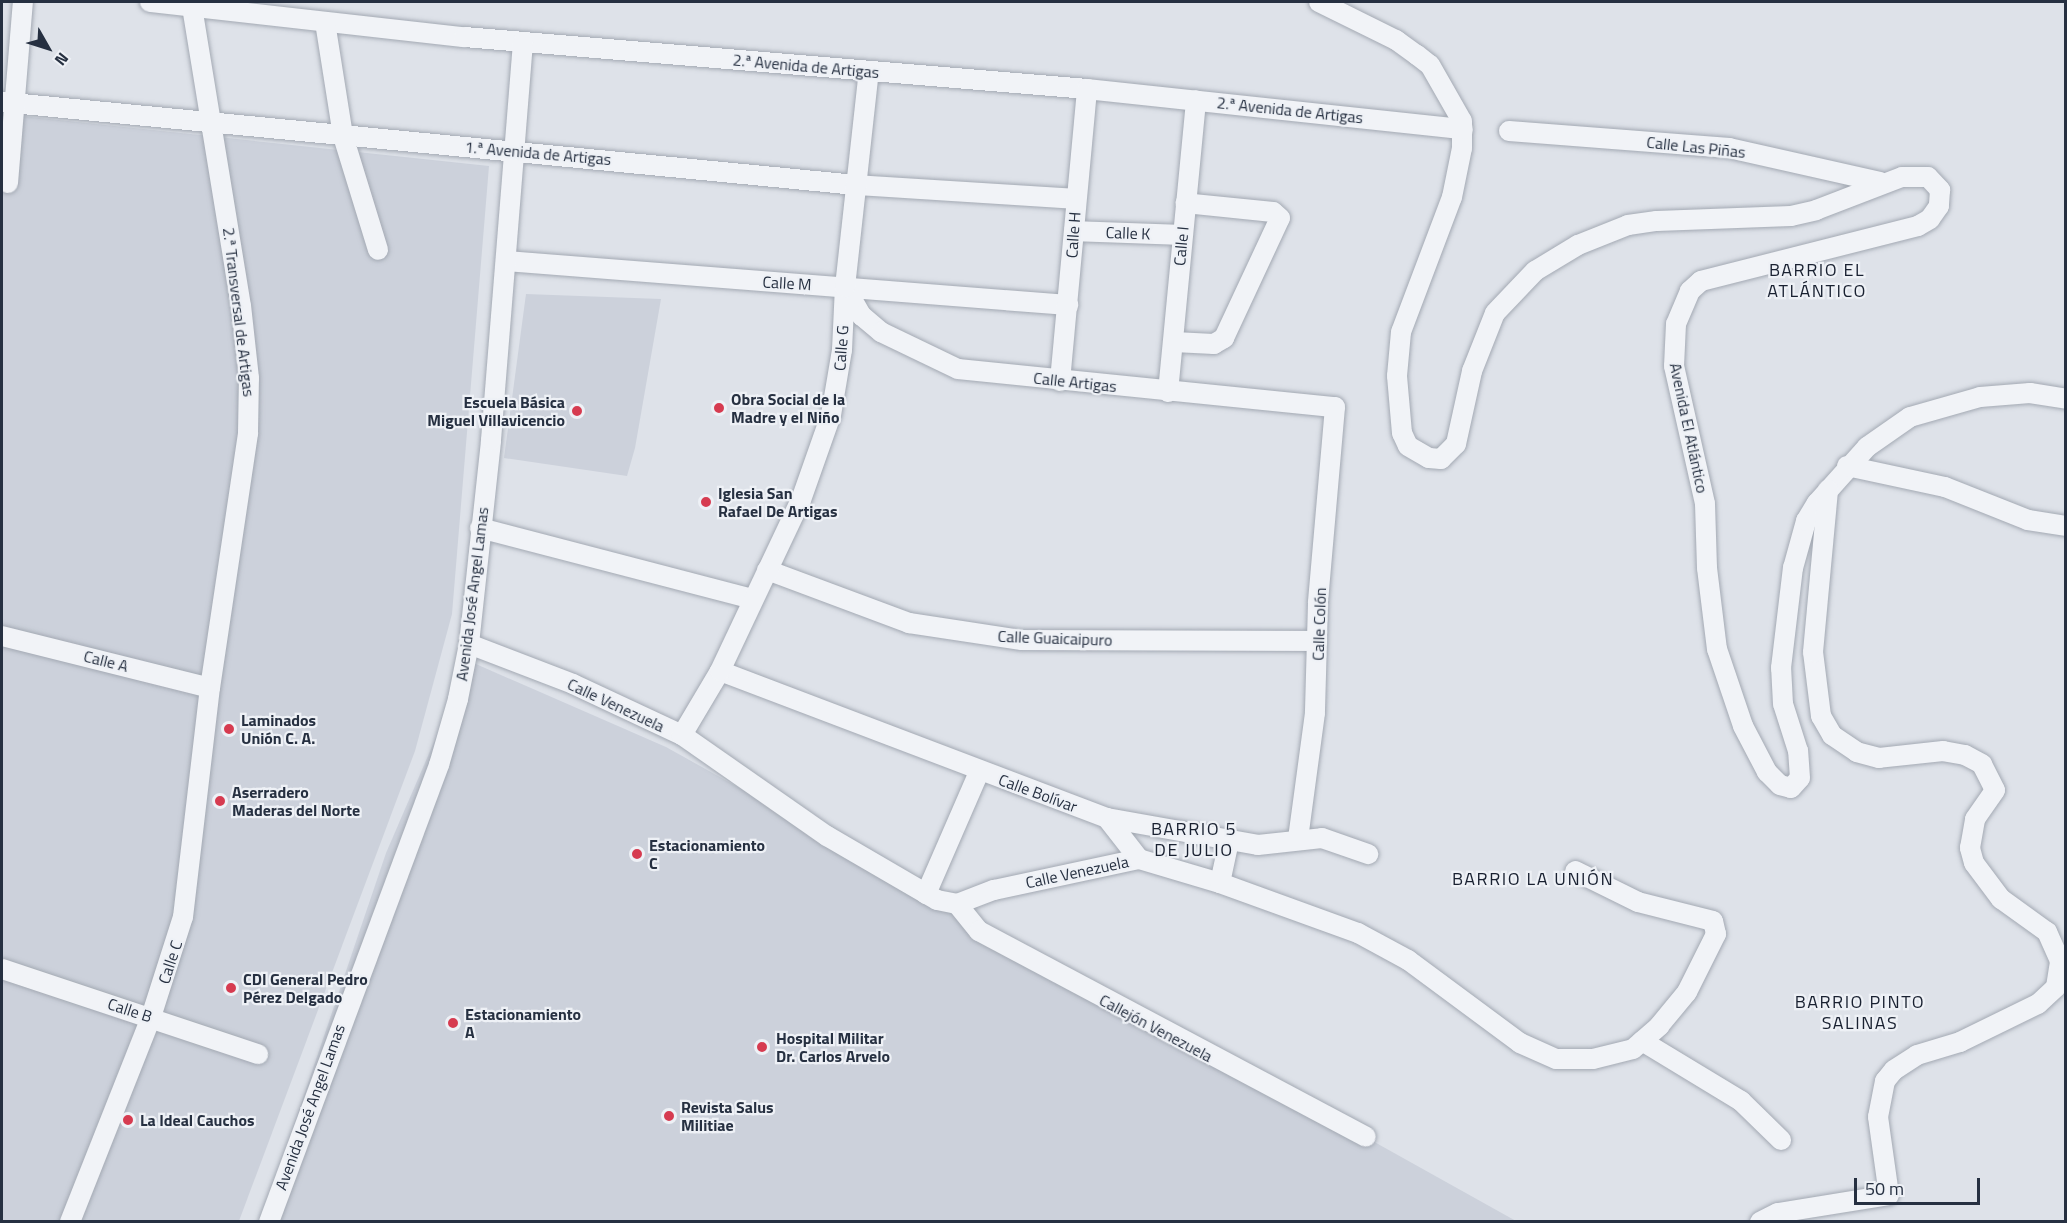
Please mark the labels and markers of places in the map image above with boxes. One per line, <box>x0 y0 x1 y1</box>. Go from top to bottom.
place label: Obra Social de la Madre y el Niño <box>731 389 845 427</box>
place label: Escuela Básica Miguel Villavicencio <box>427 392 565 430</box>
marker: Obra Social de la Madre y el Niño <box>712 401 726 415</box>
marker: Escuela Básica Miguel Villavicencio <box>570 404 584 418</box>
place label: Iglesia San Rafael De Artigas <box>718 483 838 521</box>
marker: Iglesia San Rafael De Artigas <box>699 495 713 509</box>
place label: Laminados Unión C. A. <box>241 710 316 748</box>
marker: Laminados Unión C. A. <box>222 722 236 736</box>
place label: Aserradero Maderas del Norte <box>232 782 360 820</box>
marker: Aserradero Maderas del Norte <box>213 794 227 808</box>
place label: Estacionamiento C <box>649 835 765 873</box>
marker: Estacionamiento C <box>630 847 644 861</box>
place label: CDI General Pedro Pérez Delgado <box>243 969 368 1007</box>
marker: CDI General Pedro Pérez Delgado <box>224 981 238 995</box>
place label: Estacionamiento A <box>465 1004 581 1042</box>
marker: Estacionamiento A <box>446 1016 460 1030</box>
place label: Hospital Militar Dr. Carlos Arvelo <box>776 1028 890 1066</box>
marker: Hospital Militar Dr. Carlos Arvelo <box>753 1038 771 1056</box>
place label: Revista Salus Militiae <box>681 1097 774 1135</box>
marker: Revista Salus Militiae <box>662 1109 676 1123</box>
place label: La Ideal Cauchos <box>140 1110 254 1130</box>
marker: La Ideal Cauchos <box>121 1113 135 1127</box>

